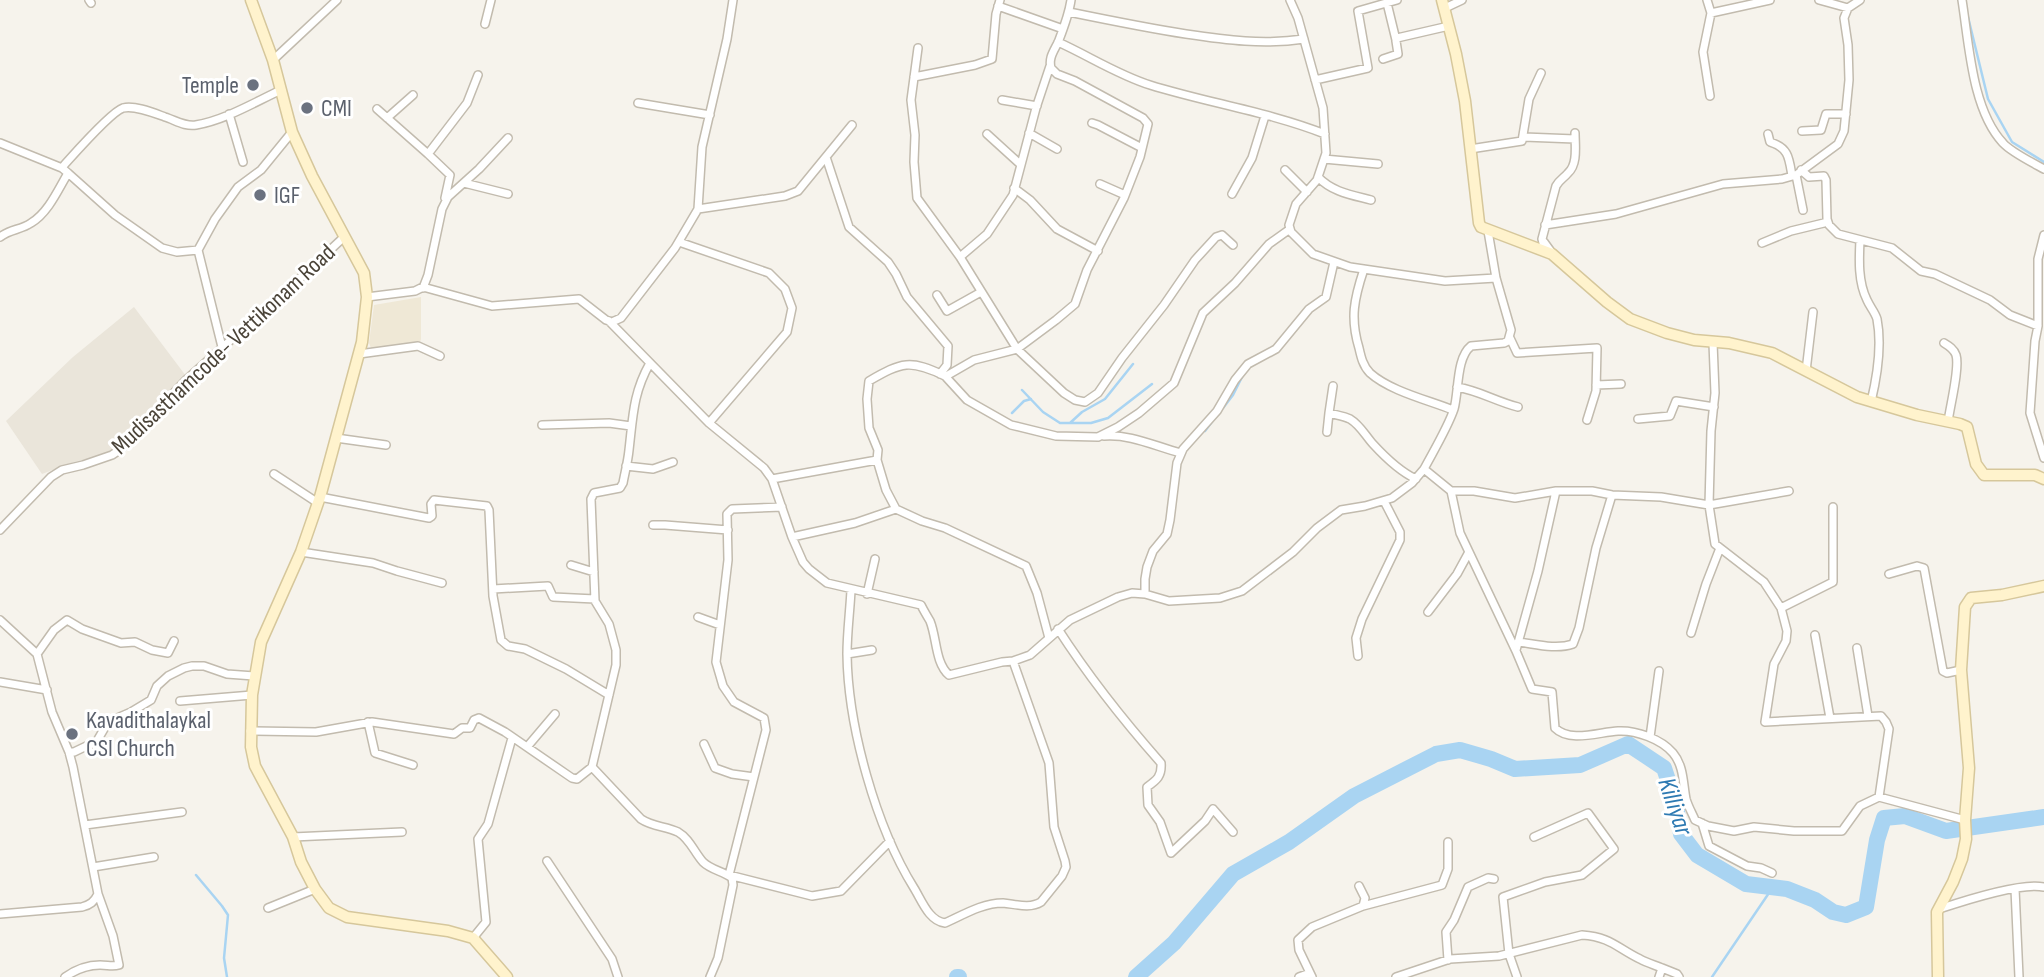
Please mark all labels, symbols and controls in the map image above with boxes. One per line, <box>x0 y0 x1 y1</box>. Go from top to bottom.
place label: Temple <box>182 71 239 100</box>
marker: Temple <box>245 77 261 93</box>
place label: CMI <box>321 94 352 123</box>
marker: CMI <box>299 100 315 116</box>
place label: IGF <box>274 181 300 210</box>
marker: IGF <box>252 187 268 203</box>
street label: Mudisasthamcode- Vettikonam Road <box>105 238 341 461</box>
place label: Kavadithalaykal CSI Church <box>86 706 211 763</box>
marker: Kavadithalaykal CSI Church <box>64 726 80 742</box>
water label: Killiyar <box>1650 774 1699 841</box>

